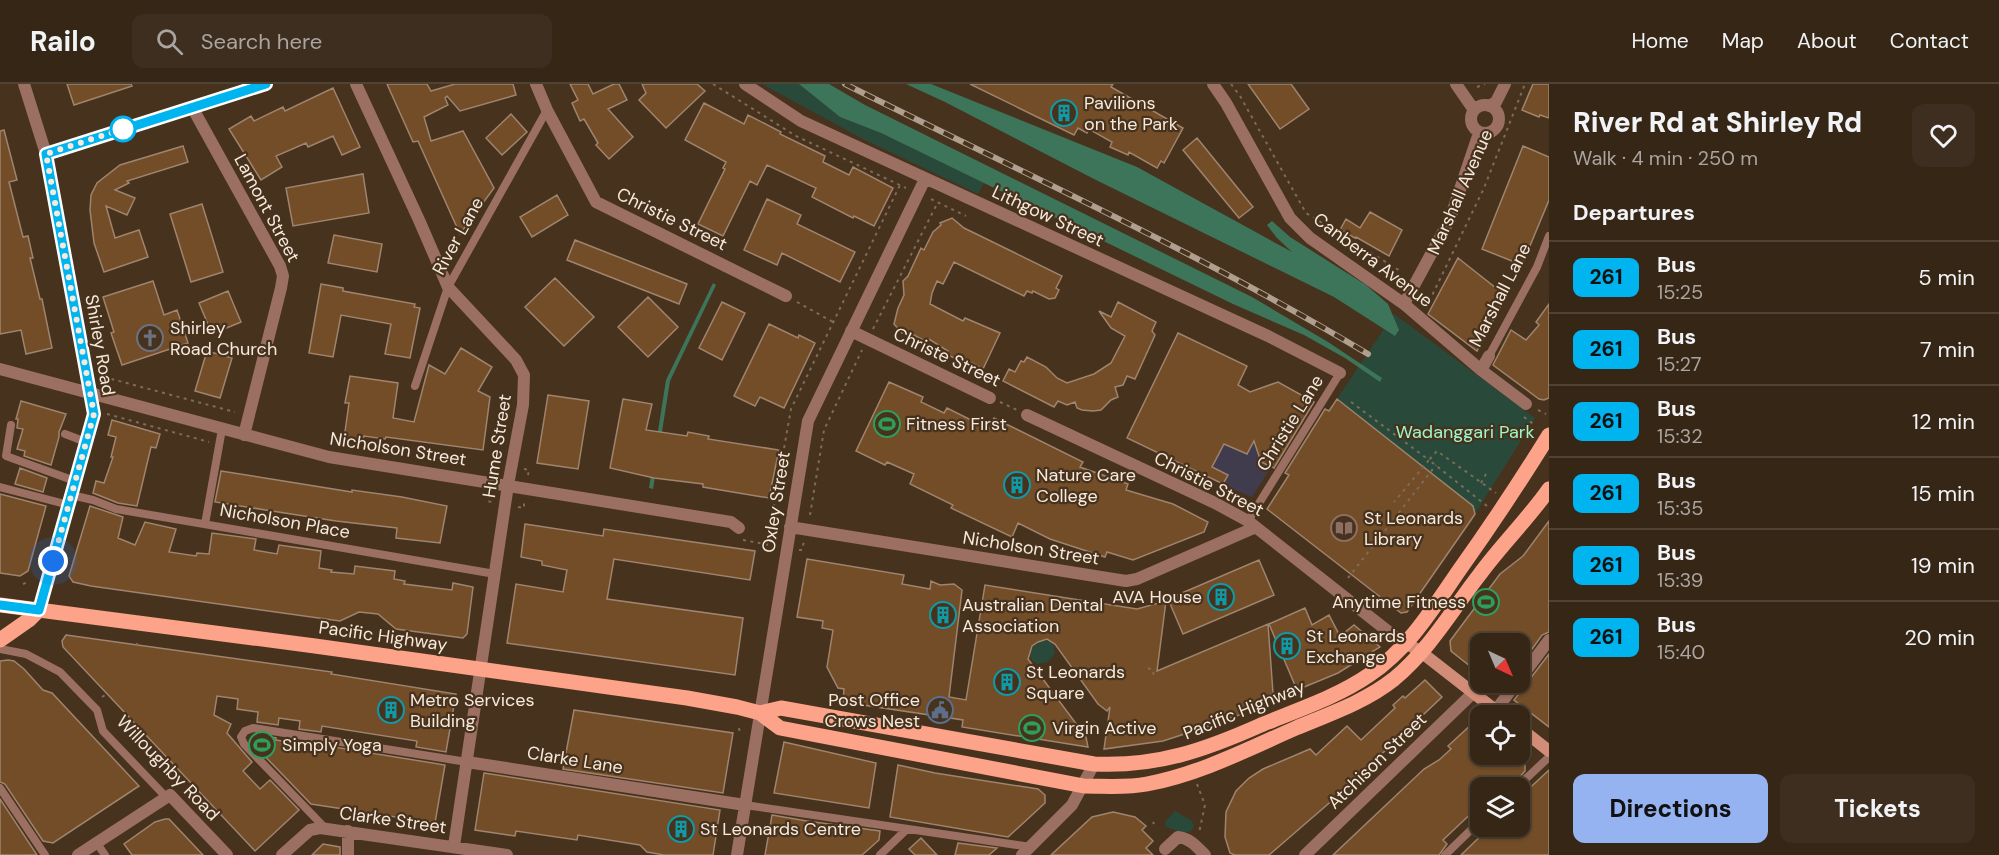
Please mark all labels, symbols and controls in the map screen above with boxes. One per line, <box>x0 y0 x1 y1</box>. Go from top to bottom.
search box <box>132 14 552 68</box>
text: Railo <box>30 23 96 60</box>
icon: search <box>153 25 186 58</box>
text: Search here <box>201 27 322 56</box>
text: Home <box>1631 27 1689 55</box>
text: Map <box>1722 27 1764 55</box>
text: About <box>1797 27 1857 55</box>
text: Contact <box>1890 27 1969 55</box>
place label: Pavilions on the Park <box>1084 91 1178 136</box>
building icon: Pavilions on the Park <box>1049 98 1079 128</box>
text: River Rd at Shirley Rd <box>1573 104 1862 141</box>
button: heart <box>1912 104 1975 167</box>
unlabelled marker <box>110 116 136 142</box>
street label: Marshall Avenue <box>1422 126 1498 258</box>
text: Walk · 4 min · 250 m <box>1573 145 1758 171</box>
street label: Lamont Street <box>228 150 306 266</box>
street label: Lithgow Street <box>988 180 1108 252</box>
street label: Christie Street <box>613 182 731 256</box>
street label: River Lane <box>427 193 489 279</box>
text: Departures <box>1573 198 1695 227</box>
street label: Canberra Avenue <box>1308 207 1438 313</box>
street label: Marshall Lane <box>1464 239 1536 351</box>
text: Bus <box>1657 250 1696 279</box>
text: 261 <box>1589 263 1623 291</box>
text: 5 min <box>1918 263 1975 292</box>
text: 15:25 <box>1657 279 1703 305</box>
street label: Shirley Road <box>79 293 121 397</box>
place label: Shirley Road Church <box>170 316 277 361</box>
street label: Christe Street <box>889 322 1005 392</box>
text: Bus <box>1657 322 1696 351</box>
church icon: Shirley Road Church <box>135 323 165 353</box>
text: 261 <box>1589 335 1623 363</box>
text: 7 min <box>1920 335 1975 364</box>
text: 15:27 <box>1657 351 1701 377</box>
street label: Christie Lane <box>1251 370 1329 476</box>
street label: Hume Street <box>477 392 517 500</box>
text: Bus <box>1657 394 1696 423</box>
text: 261 <box>1589 407 1623 435</box>
text: 12 min <box>1912 407 1975 436</box>
sports icon: Fitness First <box>872 409 902 439</box>
place label: Fitness First <box>906 412 1007 436</box>
park label: Wadanggari Park <box>1396 420 1534 444</box>
text: 15:32 <box>1657 423 1703 449</box>
street label: Nicholson Street <box>328 426 468 472</box>
street label: Christie Street <box>1150 446 1268 522</box>
street label: Oxley Street <box>756 449 796 555</box>
place label: Nature Care College <box>1036 463 1136 508</box>
text: Bus <box>1657 466 1696 495</box>
building icon: Nature Care College <box>1002 470 1032 500</box>
text: 261 <box>1589 479 1623 507</box>
text: 15 min <box>1911 479 1975 508</box>
text: 15:35 <box>1657 495 1704 521</box>
street label: Nicholson Place <box>218 498 352 544</box>
place label: St Leonards Library <box>1364 506 1463 551</box>
library icon: St Leonards Library <box>1329 513 1359 543</box>
street label: Nicholson Street <box>961 525 1101 571</box>
text: Bus <box>1657 538 1696 567</box>
your location <box>38 546 68 576</box>
text: 261 <box>1589 551 1623 579</box>
text: 19 min <box>1911 551 1975 580</box>
text: 15:39 <box>1657 567 1703 593</box>
building icon: AVA House <box>1206 582 1236 612</box>
place label: AVA House <box>1112 585 1202 609</box>
sports icon: Anytime Fitness <box>1471 587 1501 617</box>
place label: Anytime Fitness <box>1332 590 1466 614</box>
place label: Australian Dental Association <box>962 593 1103 638</box>
building icon: Australian Dental Association <box>928 600 958 630</box>
text: Bus <box>1657 610 1696 639</box>
street label: Pacific Highway <box>317 615 449 657</box>
text: 261 <box>1589 623 1623 651</box>
text: 20 min <box>1904 623 1975 652</box>
place label: St Leonards Exchange <box>1306 624 1405 669</box>
building icon: St Leonards Exchange <box>1272 631 1302 661</box>
north arrow <box>1470 633 1530 693</box>
map controls <box>1470 633 1530 837</box>
text: 15:40 <box>1657 639 1705 665</box>
place label: St Leonards Square <box>1026 660 1125 705</box>
building icon: St Leonards Square <box>992 667 1022 697</box>
street label: Pacific Highway <box>1179 675 1309 745</box>
place label: Metro Services Building <box>410 688 535 733</box>
place label: Post Office Crows Nest <box>825 688 920 733</box>
building icon: Metro Services Building <box>376 695 406 725</box>
public building icon: Post Office Crows Nest <box>925 695 955 725</box>
button: locate <box>1470 705 1530 765</box>
street label: Atchison Street <box>1322 708 1432 814</box>
street label: Willoughby Road <box>111 710 225 826</box>
sports icon: Virgin Active <box>1017 713 1047 743</box>
place label: Virgin Active <box>1052 716 1156 740</box>
sports icon: Simply Yoga <box>247 730 277 760</box>
place label: Simply Yoga <box>282 733 382 757</box>
street label: Clarke Lane <box>525 741 625 779</box>
button: Directions <box>1573 774 1768 843</box>
button: Tickets <box>1780 774 1975 843</box>
button: layers <box>1470 777 1530 837</box>
street label: Clarke Street <box>338 801 448 839</box>
building icon: St Leonards Centre <box>666 814 696 844</box>
place label: St Leonards Centre <box>700 817 861 841</box>

